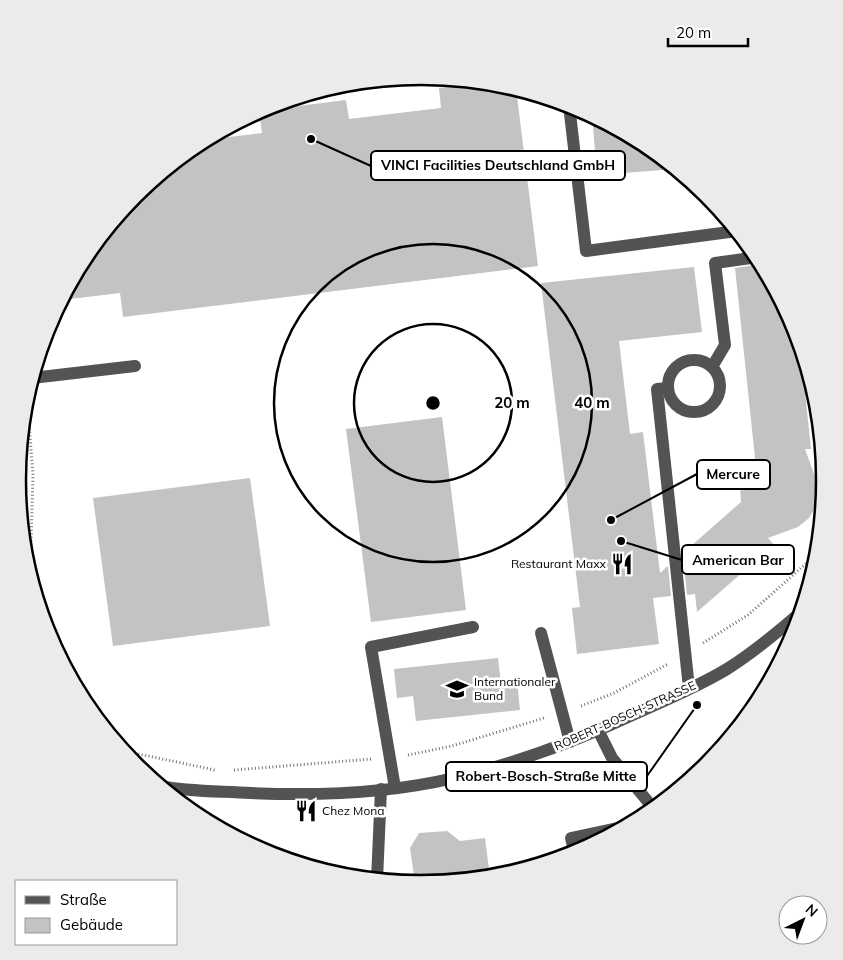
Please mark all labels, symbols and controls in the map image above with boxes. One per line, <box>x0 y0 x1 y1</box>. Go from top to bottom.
scale bar <box>668 15 748 47</box>
text: 20 m <box>676 23 711 42</box>
callout: VINCI Facilities Deutschland GmbH <box>371 151 625 180</box>
text: VINCI Facilities Deutschland GmbH <box>380 156 615 174</box>
text: 20 m <box>494 393 530 412</box>
text: 40 m <box>574 393 610 412</box>
centre of rings <box>424 394 442 412</box>
callout: Mercure <box>697 460 770 489</box>
text: Mercure <box>706 465 760 483</box>
callout: American Bar <box>682 545 794 574</box>
restaurant icon: Restaurant Maxx <box>609 551 635 577</box>
text: American Bar <box>692 551 784 569</box>
place label: Restaurant Maxx <box>511 556 607 571</box>
place label: Internationaler Bund <box>474 674 556 703</box>
school or university icon: Internationaler Bund <box>444 676 470 702</box>
street label: ROBERT-BOSCH-STRASSE <box>552 678 698 754</box>
callout: Robert-Bosch-Straße Mitte <box>446 762 647 791</box>
text: Robert-Bosch-Straße Mitte <box>456 767 637 785</box>
restaurant icon: Chez Mona <box>293 798 319 824</box>
place label: Chez Mona <box>322 803 384 818</box>
legend <box>15 880 178 945</box>
text: Straße <box>60 890 107 909</box>
north arrow <box>778 895 828 945</box>
text: N <box>802 900 822 921</box>
text: Gebäude <box>60 915 123 934</box>

